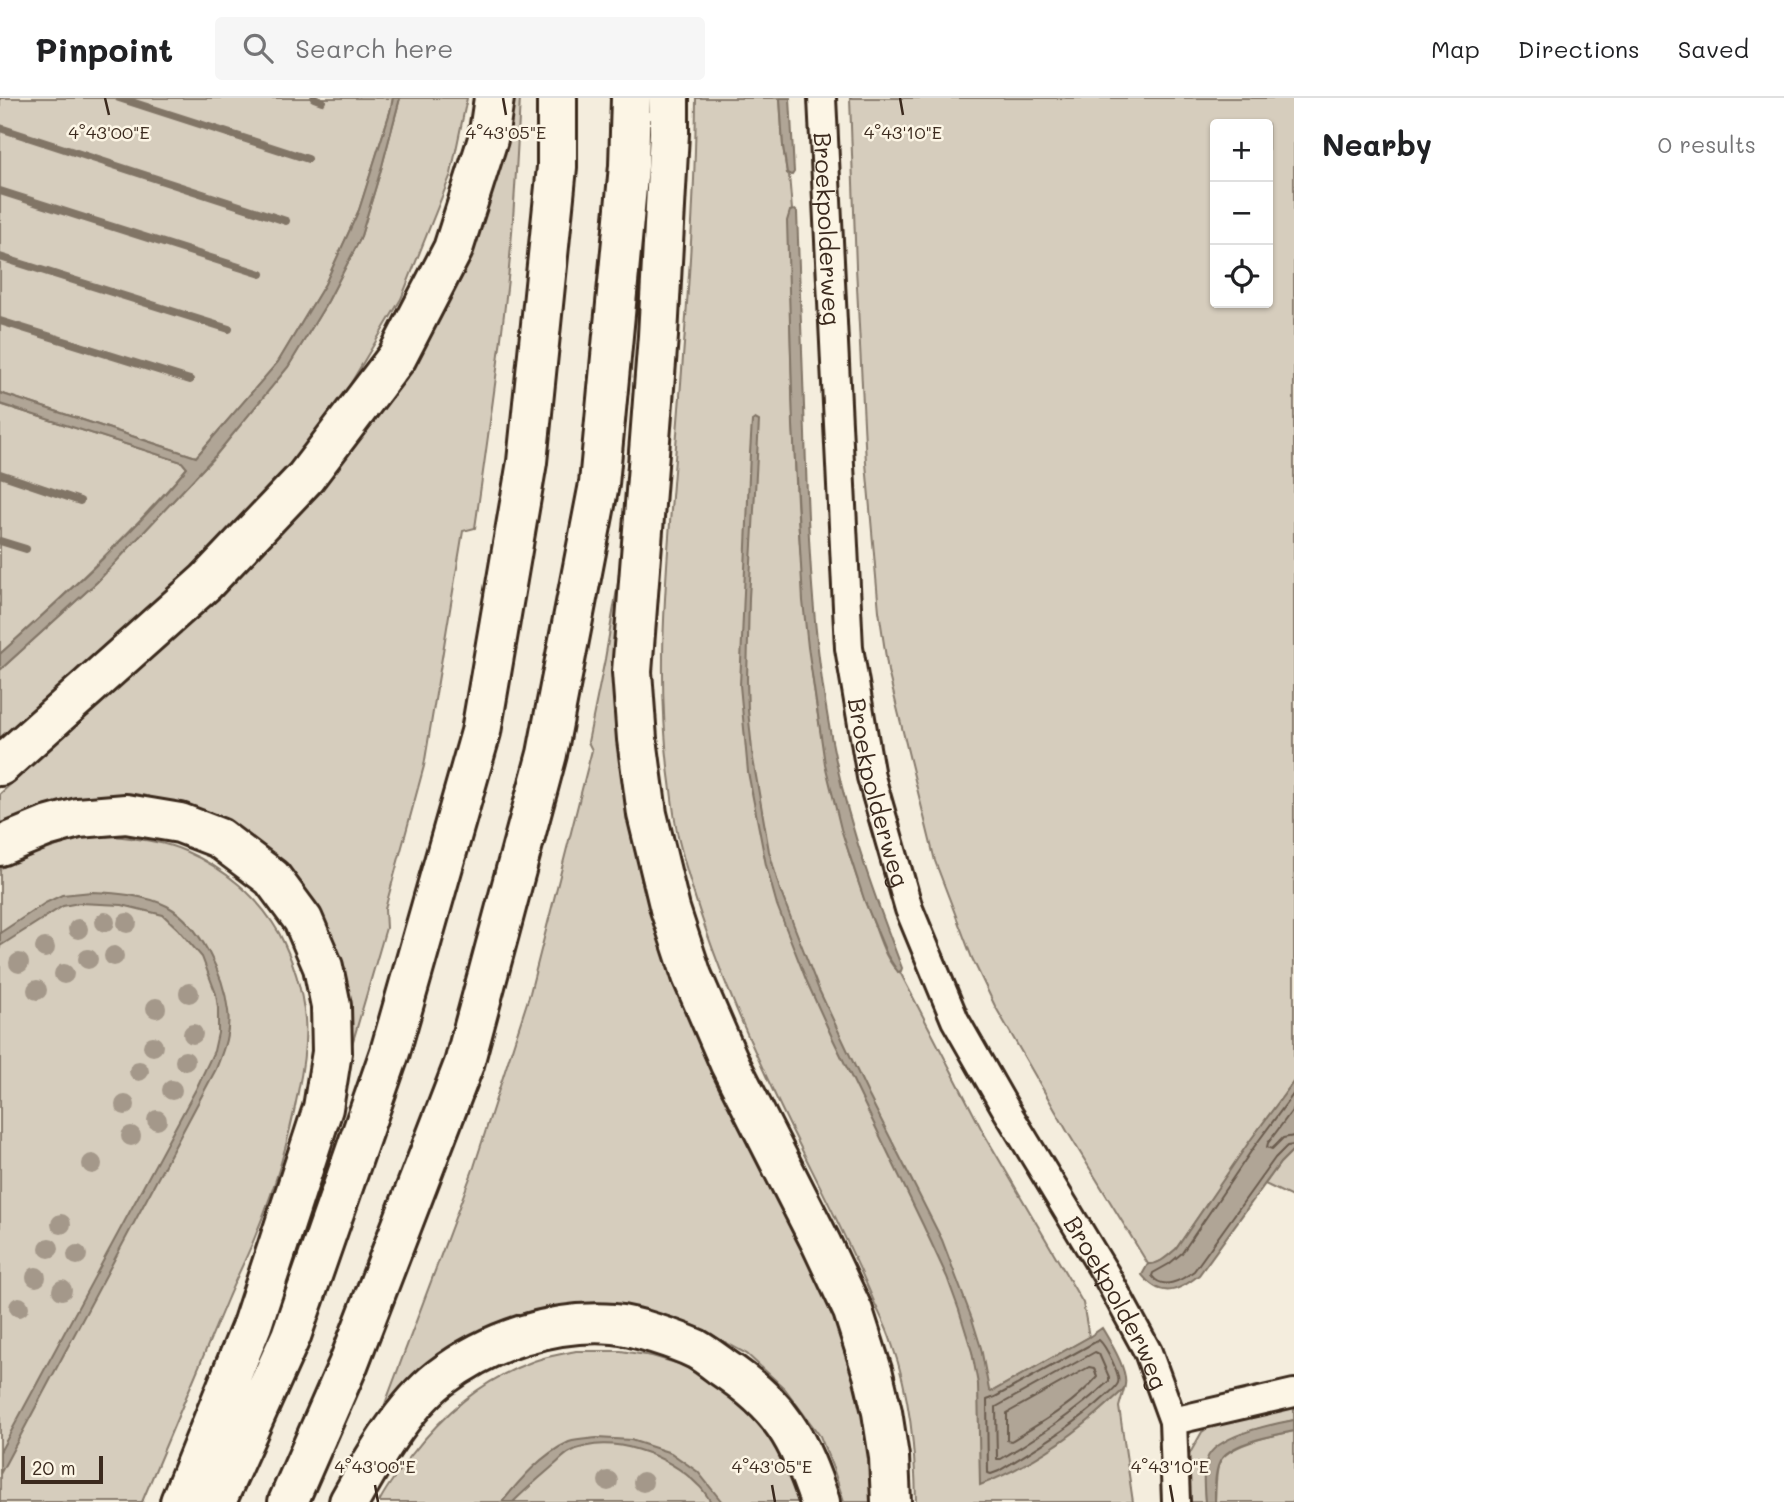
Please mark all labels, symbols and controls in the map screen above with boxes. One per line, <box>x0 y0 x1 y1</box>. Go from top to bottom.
search box <box>215 17 705 80</box>
text: Pinpoint <box>35 27 173 70</box>
icon: search <box>239 29 277 67</box>
text: Search here <box>295 31 453 65</box>
text: Map <box>1431 33 1480 64</box>
text: Directions <box>1518 33 1640 64</box>
text: Saved <box>1678 33 1749 64</box>
map controls <box>1210 119 1273 308</box>
button: + <box>1210 119 1273 182</box>
text: 4°43'00"E <box>68 120 150 144</box>
text: 4°43'05"E <box>466 120 546 144</box>
text: 4°43'10"E <box>864 120 942 144</box>
text: Nearby <box>1322 124 1432 164</box>
text: 0 results <box>1658 129 1756 159</box>
street label: Broekpolderweg <box>808 131 849 326</box>
button: − <box>1210 182 1273 245</box>
button: locate <box>1210 245 1273 308</box>
street label: Broekpolderweg <box>842 695 917 890</box>
street label: Broekpolderweg <box>1058 1209 1176 1394</box>
scale bar <box>21 1453 103 1485</box>
text: 4°43'00"E <box>334 1454 416 1478</box>
text: 4°43'05"E <box>732 1454 812 1478</box>
text: 4°43'10"E <box>1131 1454 1209 1478</box>
text: 20 m <box>32 1455 76 1480</box>

